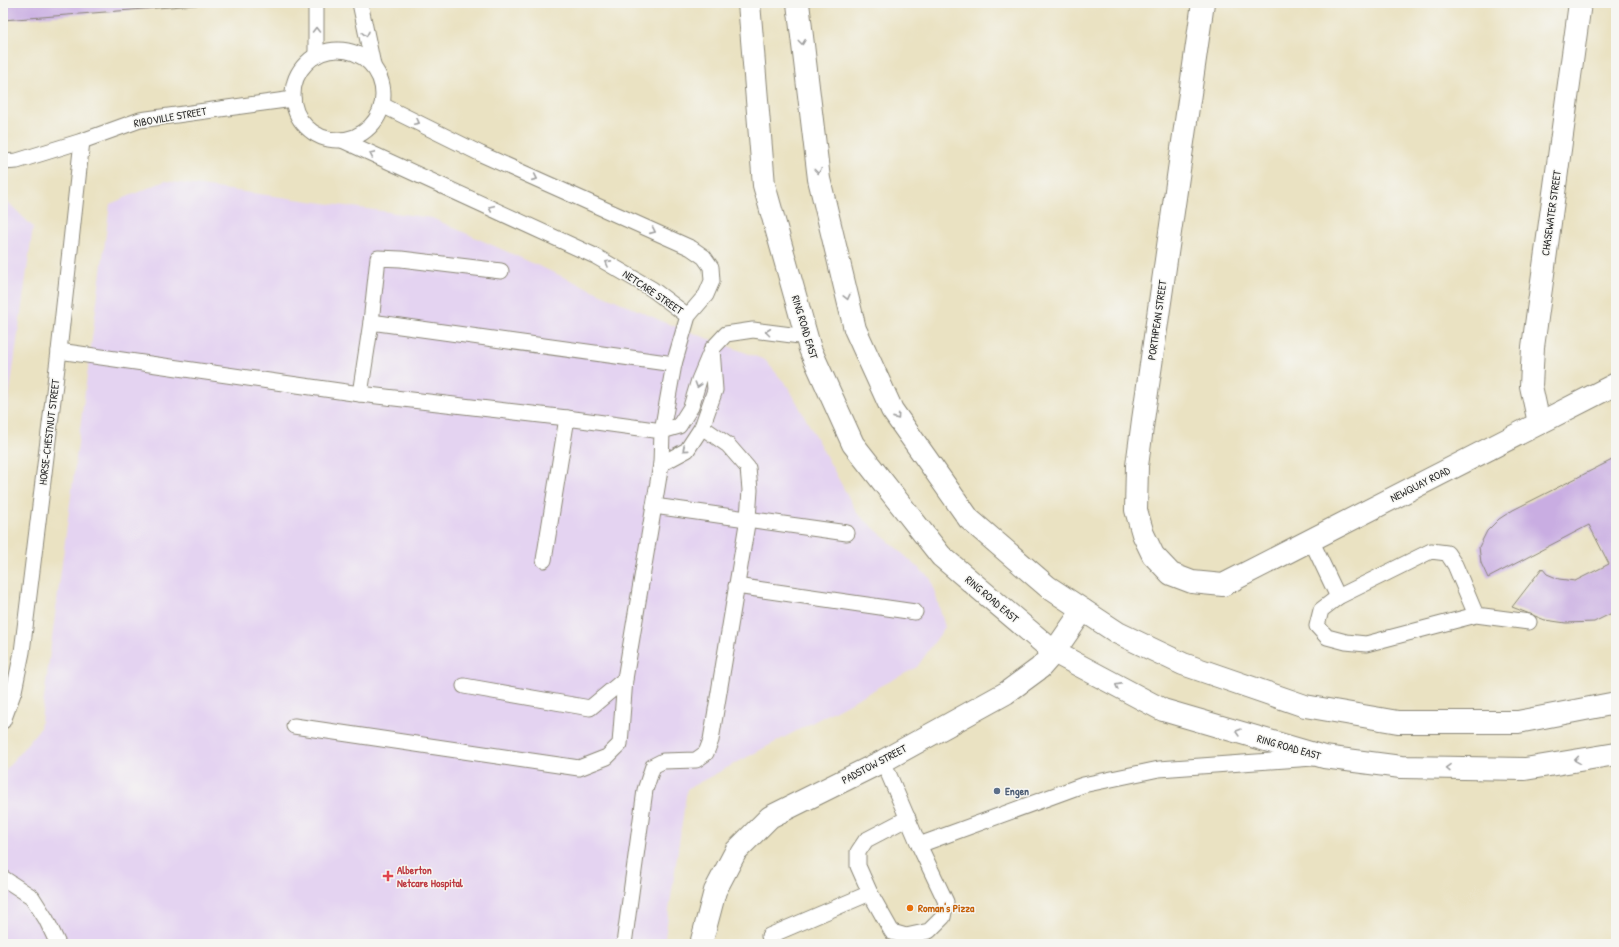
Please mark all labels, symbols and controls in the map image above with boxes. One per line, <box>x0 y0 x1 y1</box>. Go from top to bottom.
one-way arrow <box>312 27 320 33</box>
one-way arrow <box>362 31 370 37</box>
one-way arrow <box>797 39 806 45</box>
street label: RIBOVILLE STREET <box>133 104 208 130</box>
one-way arrow <box>413 118 421 125</box>
one-way arrow <box>369 151 377 159</box>
one-way arrow <box>813 168 822 174</box>
street label: CHASEWATER STREET <box>1538 169 1564 257</box>
one-way arrow <box>530 173 538 181</box>
one-way arrow <box>487 205 495 213</box>
one-way arrow <box>649 226 657 234</box>
one-way arrow <box>605 261 612 268</box>
street label: NETCARE STREET <box>620 267 687 318</box>
street label: PORTHPEAN STREET <box>1144 278 1170 361</box>
street label: RING ROAD EAST <box>789 293 822 361</box>
one-way arrow <box>842 294 851 301</box>
one-way arrow <box>765 328 771 337</box>
street label: HORSE-CHESTNUT STREET <box>36 377 63 486</box>
one-way arrow <box>694 382 703 389</box>
one-way arrow <box>892 413 900 420</box>
one-way arrow <box>682 445 689 452</box>
street label: NEWQUAY ROAD <box>1388 463 1453 505</box>
street label: RING ROAD EAST <box>962 572 1022 626</box>
one-way arrow <box>1114 683 1122 690</box>
one-way arrow <box>1235 728 1242 737</box>
street label: RING ROAD EAST <box>1255 731 1323 763</box>
street label: PADSTOW STREET <box>839 741 910 787</box>
one-way arrow <box>1574 755 1581 764</box>
one-way arrow <box>1445 764 1451 772</box>
place label: Engen <box>1005 784 1029 799</box>
marker: Engen <box>992 786 1002 796</box>
place label: Alberton Netcare Hospital <box>397 863 464 891</box>
marker: Alberton Netcare Hospital <box>382 870 394 882</box>
place label: Roman's Pizza <box>918 901 975 915</box>
marker: Roman's Pizza <box>905 903 915 913</box>

